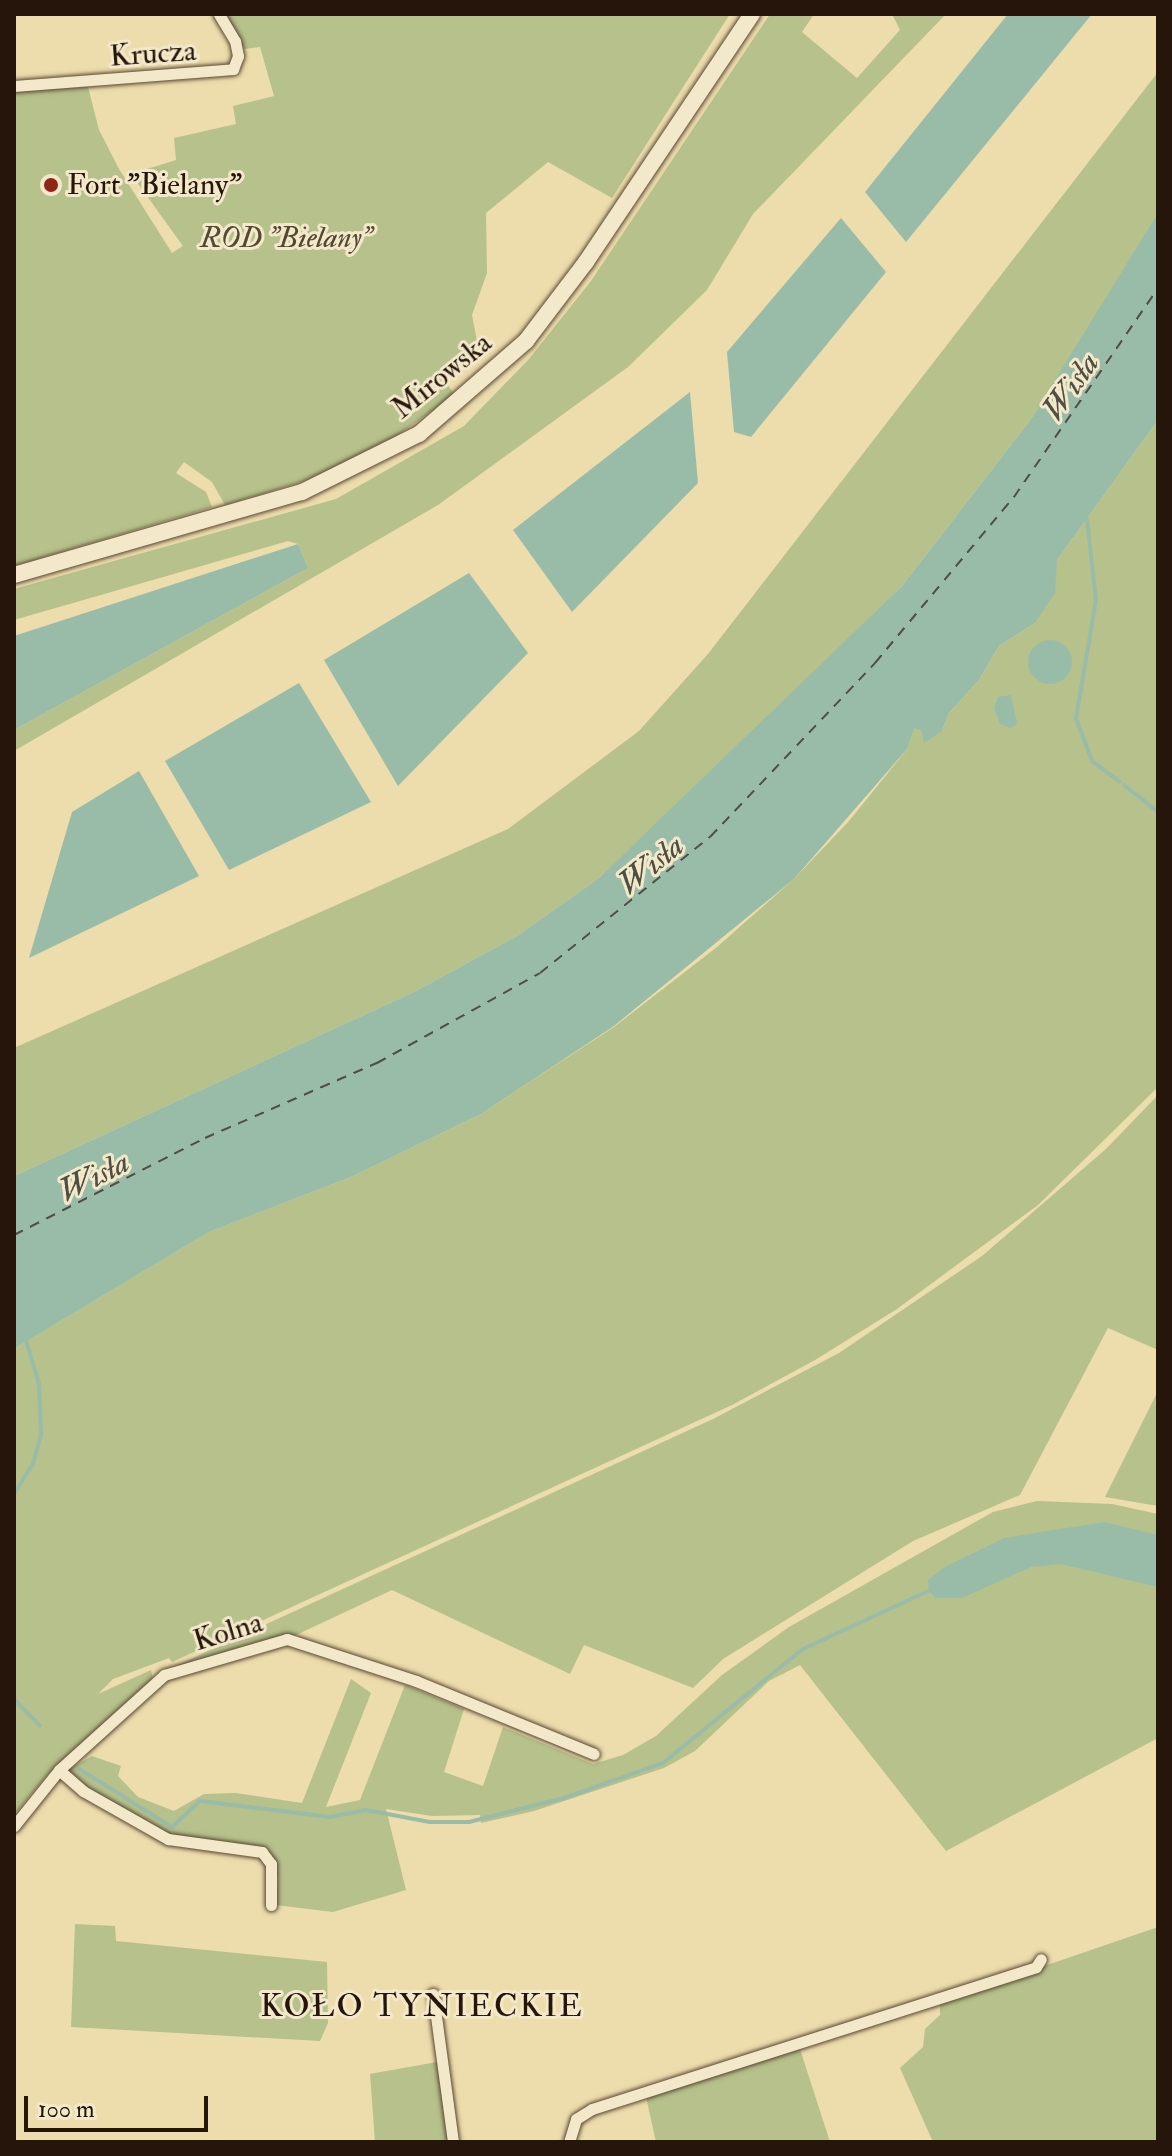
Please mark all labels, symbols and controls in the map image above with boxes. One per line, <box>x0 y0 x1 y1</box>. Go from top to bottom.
street label: Krucza <box>109 33 197 75</box>
place label: Fort "Bielany" <box>67 167 242 203</box>
marker: Fort "Bielany" <box>42 176 60 194</box>
park label: ROD "Bielany" <box>200 220 372 256</box>
street label: Mirowska <box>385 325 499 427</box>
water label: Wisła <box>1034 346 1108 428</box>
water label: Wisła <box>610 827 692 903</box>
water label: Wisła <box>52 1143 136 1211</box>
street label: Kolna <box>189 1605 267 1659</box>
district label: KOŁO TYNIECKIE <box>260 1987 584 2025</box>
scale bar <box>28 2080 212 2130</box>
text: 100 m <box>38 2094 95 2125</box>

